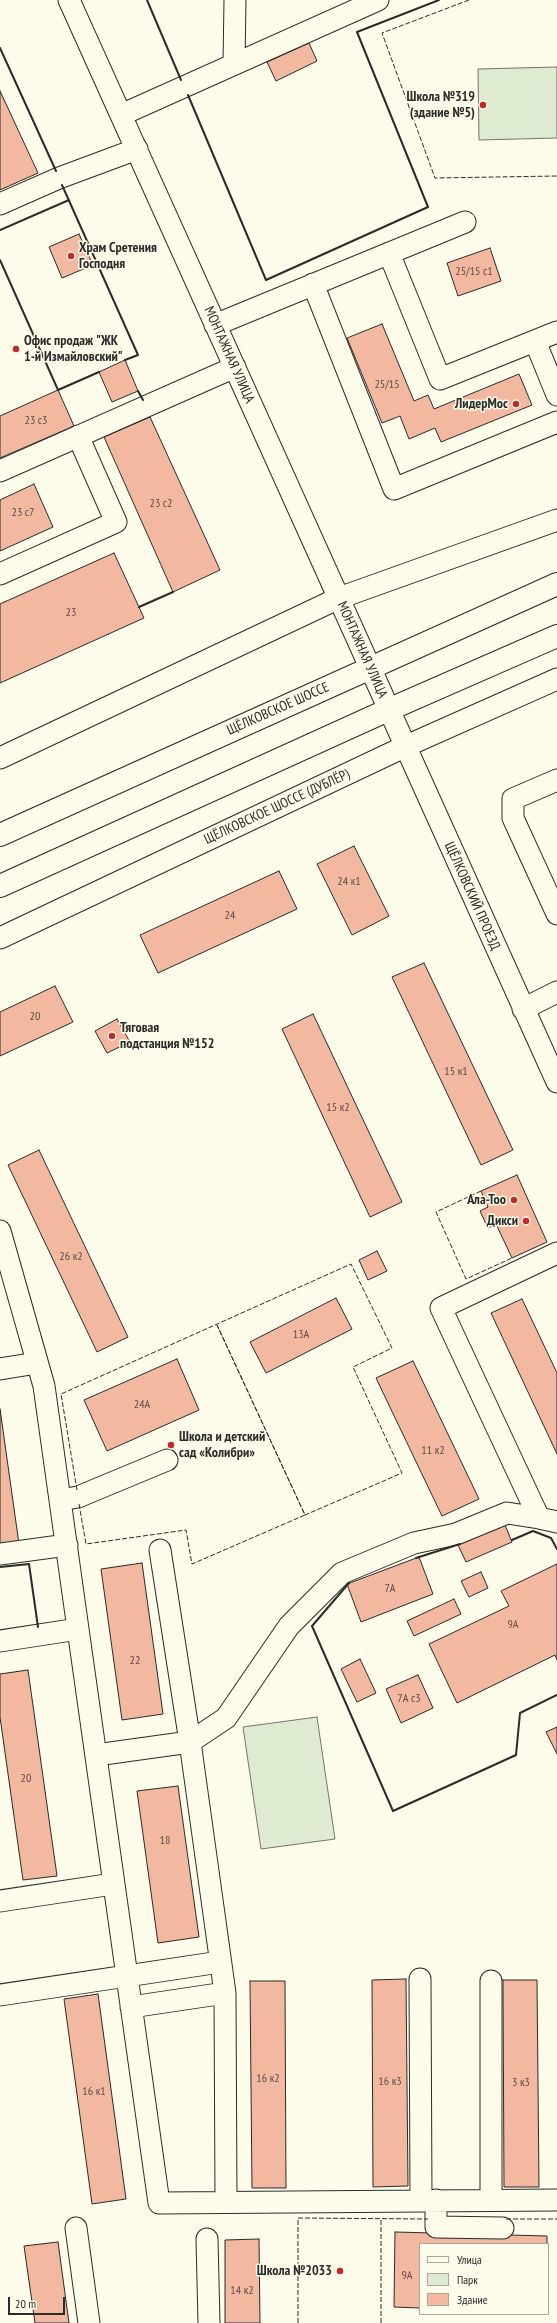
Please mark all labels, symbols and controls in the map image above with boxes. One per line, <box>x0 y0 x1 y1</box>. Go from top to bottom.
place label: Школа №319 (здание №5) <box>407 89 475 122</box>
marker: Школа №319 (здание №5) <box>478 100 488 110</box>
place label: Храм Сретения Господня <box>79 240 157 272</box>
marker: Храм Сретения Господня <box>66 251 76 261</box>
house number: 25/15 с1 <box>455 265 493 279</box>
street label: МОНТАЖНАЯ УЛИЦА <box>200 304 258 406</box>
place label: Офис продаж "ЖК 1-й Измайловский" <box>24 333 123 366</box>
marker: Офис продаж "ЖК 1-й Измайловский" <box>11 344 21 354</box>
house number: 25/15 <box>374 378 400 392</box>
place label: ЛидерМос <box>455 396 508 412</box>
marker: ЛидерМос <box>511 399 521 409</box>
house number: 23 c3 <box>24 414 48 428</box>
house number: 23 c2 <box>149 497 173 511</box>
house number: 23 с7 <box>11 506 35 520</box>
street label: МОНТАЖНАЯ УЛИЦА <box>333 599 391 701</box>
house number: 23 <box>66 606 76 620</box>
street label: ЩЁЛКОВСКОЕ ШОССЕ <box>224 679 332 739</box>
street label: ЩЁЛКОВСКОЕ ШОССЕ (ДУБЛЁР) <box>202 766 352 848</box>
street label: ЩЁЛКОВСКИЙ ПРОЕЗД <box>441 839 503 953</box>
house number: 24 к1 <box>337 875 361 889</box>
house number: 24 <box>225 909 235 923</box>
house number: 20 <box>30 1010 40 1024</box>
place label: Тяговая подстанция №152 <box>120 1020 214 1052</box>
marker: Тяговая подстанция №152 <box>107 1031 117 1041</box>
house number: 15 к1 <box>444 1065 468 1079</box>
house number: 15 к2 <box>326 1101 350 1115</box>
place label: Ала-Тоо <box>467 1192 506 1208</box>
marker: Ала-Тоо <box>509 1195 519 1205</box>
place label: Дикси <box>487 1213 518 1229</box>
marker: Дикси <box>521 1216 531 1226</box>
house number: 26 к2 <box>59 1250 83 1264</box>
house number: 13А <box>293 1328 309 1342</box>
house number: 24А <box>134 1398 150 1412</box>
place label: Школа и детский сад «Колибри» <box>179 1429 265 1462</box>
marker: Школа и детский сад «Колибри» <box>166 1440 176 1450</box>
house number: 11 к2 <box>421 1444 445 1458</box>
house number: 7А <box>384 1582 396 1596</box>
house number: 9А <box>507 1618 519 1632</box>
house number: 22 <box>130 1654 140 1668</box>
house number: 7А с3 <box>397 1692 421 1706</box>
house number: 20 <box>21 1772 31 1786</box>
house number: 18 <box>160 1834 170 1848</box>
house number: 16 к2 <box>256 2072 280 2086</box>
house number: 16 к3 <box>378 2075 402 2089</box>
house number: 3 к3 <box>512 2076 530 2090</box>
house number: 16 к1 <box>82 2085 106 2099</box>
legend <box>419 2243 549 2315</box>
text: Улица <box>457 2252 482 2267</box>
place label: Школа №2033 <box>257 2263 332 2279</box>
marker: Школа №2033 <box>335 2266 345 2276</box>
house number: 9А <box>401 2269 413 2283</box>
text: Парк <box>457 2272 478 2287</box>
house number: 14 к2 <box>230 2284 254 2298</box>
scale bar <box>10 2289 67 2315</box>
text: Здание <box>457 2292 488 2307</box>
text: 20 m <box>15 2296 36 2311</box>

